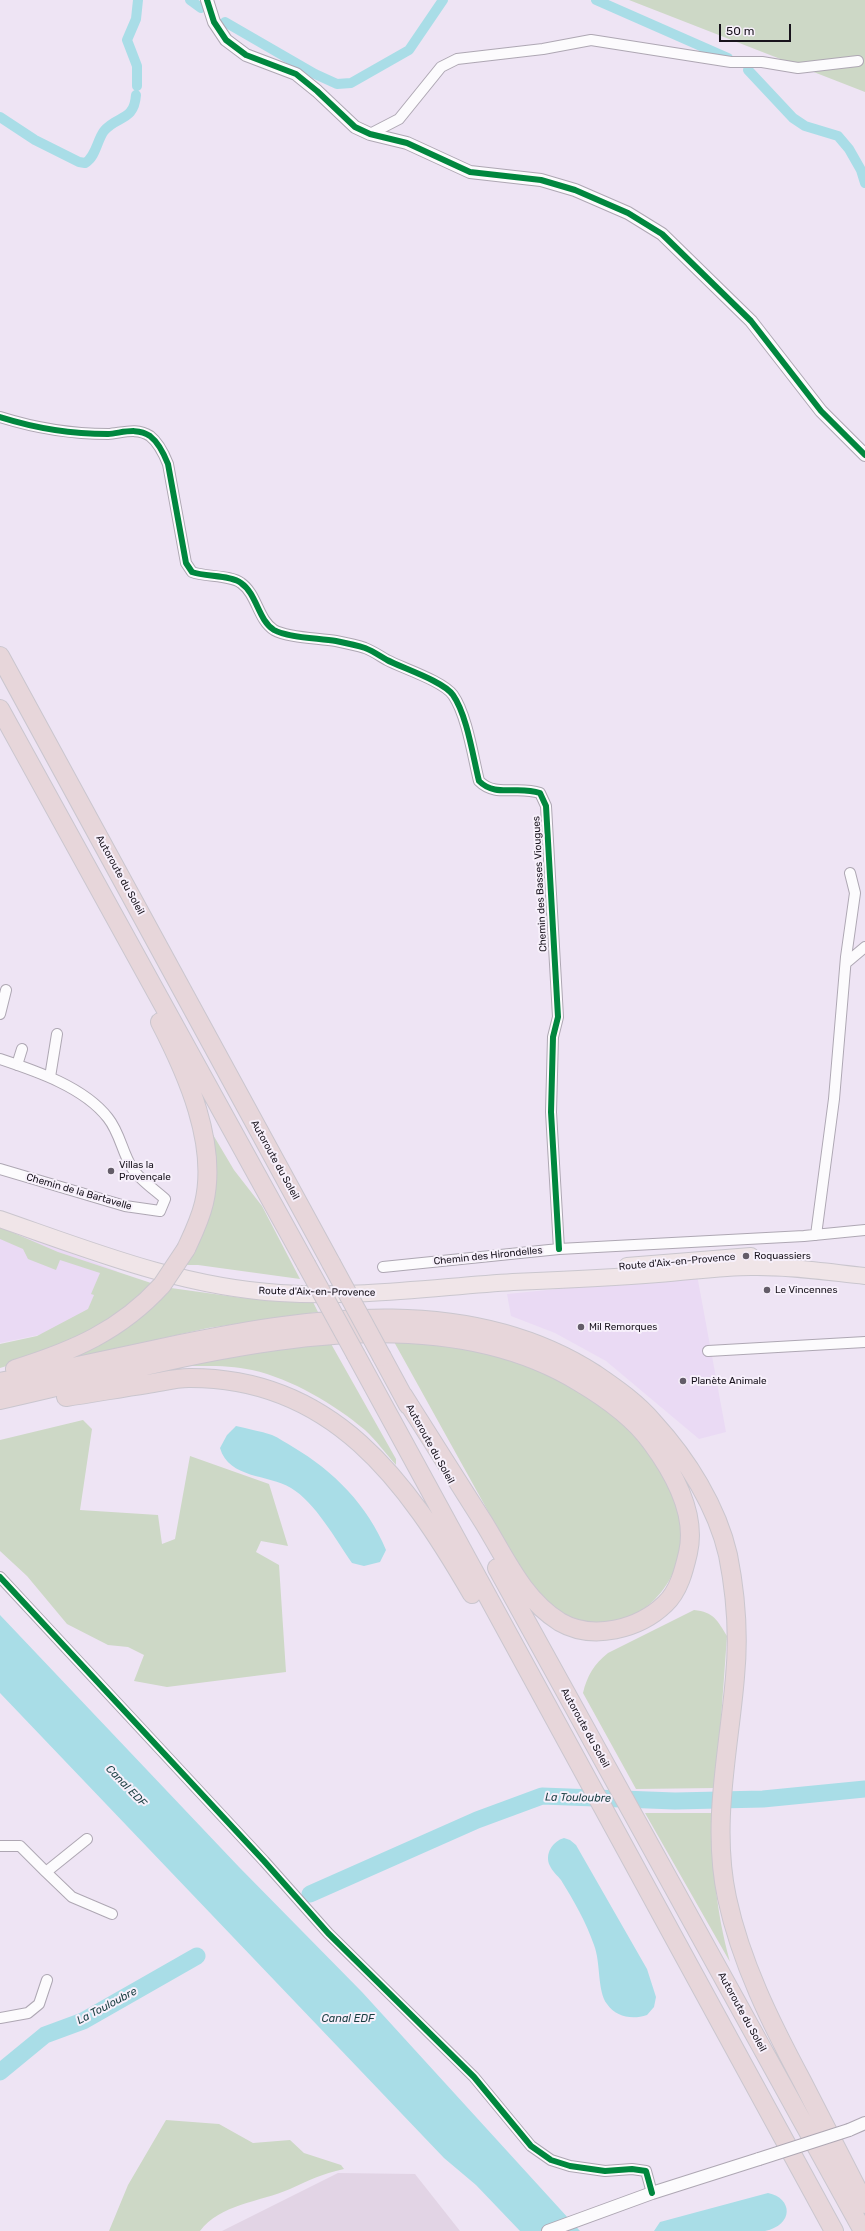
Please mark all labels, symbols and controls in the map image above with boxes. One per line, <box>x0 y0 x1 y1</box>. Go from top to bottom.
scale bar <box>721 16 793 42</box>
text: 50 m <box>726 24 754 38</box>
street label: Chemin des Basses Viougues <box>530 816 550 952</box>
street label: Autoroute du Soleil <box>93 833 147 917</box>
street label: Autoroute du Soleil <box>248 1118 302 1202</box>
place label: Villas la Provençale <box>119 1159 171 1182</box>
marker: Villas la Provençale <box>106 1166 116 1176</box>
street label: Chemin de la Bartavelle <box>25 1171 133 1213</box>
street label: Chemin des Hirondelles <box>433 1244 543 1268</box>
place label: Roquassiers <box>754 1250 811 1262</box>
street label: Route d'Aix-en-Provence <box>618 1251 736 1273</box>
marker: Roquassiers <box>741 1251 751 1261</box>
place label: Le Vincennes <box>775 1284 838 1296</box>
street label: Route d'Aix-en-Provence <box>258 1285 376 1299</box>
marker: Le Vincennes <box>762 1285 772 1295</box>
place label: Mil Remorques <box>589 1321 657 1333</box>
marker: Mil Remorques <box>576 1322 586 1332</box>
place label: Planète Animale <box>691 1375 767 1387</box>
marker: Planète Animale <box>678 1376 688 1386</box>
street label: Autoroute du Soleil <box>403 1402 457 1486</box>
street label: Autoroute du Soleil <box>558 1686 612 1770</box>
water label: Canal EDF <box>103 1762 149 1810</box>
water label: La Touloubre <box>545 1791 611 1805</box>
street label: Autoroute du Soleil <box>715 1970 769 2054</box>
water label: La Touloubre <box>75 1985 139 2027</box>
water label: Canal EDF <box>322 2012 374 2026</box>

